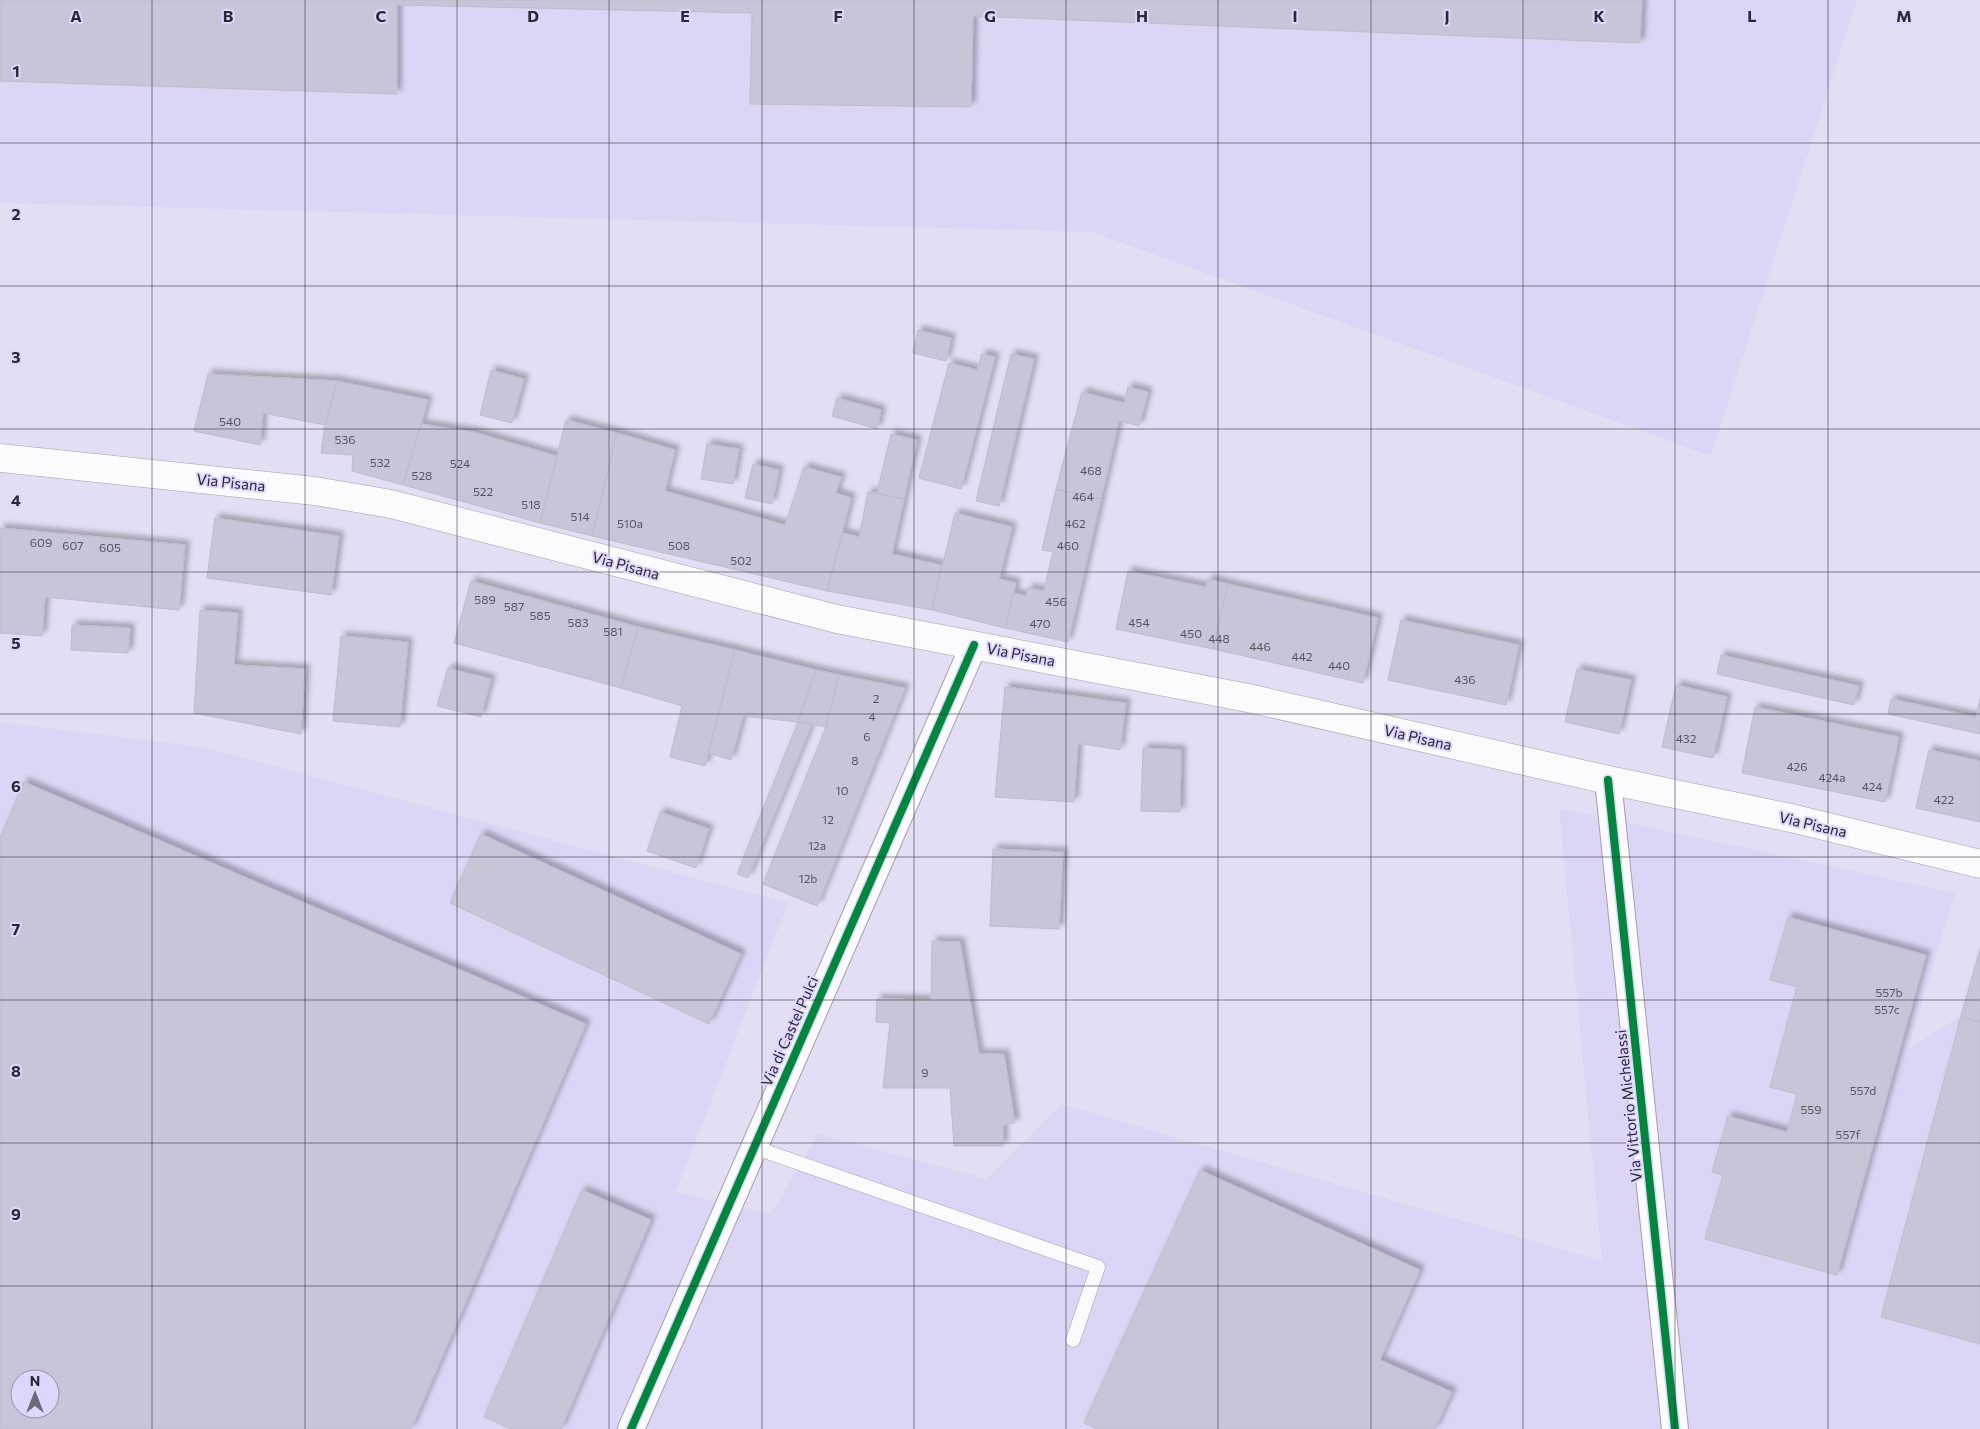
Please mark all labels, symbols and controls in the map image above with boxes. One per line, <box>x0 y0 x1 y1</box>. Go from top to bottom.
text: A <box>70 6 82 25</box>
text: B <box>223 6 234 25</box>
text: C <box>376 6 387 25</box>
text: D <box>527 6 539 25</box>
text: E <box>680 6 690 25</box>
text: F <box>833 6 843 25</box>
text: G <box>984 6 996 25</box>
text: H <box>1136 6 1148 25</box>
text: I <box>1292 6 1298 25</box>
text: J <box>1444 6 1450 25</box>
text: K <box>1593 6 1605 25</box>
text: L <box>1747 6 1757 25</box>
text: M <box>1896 6 1912 25</box>
text: 1 <box>12 61 20 80</box>
text: 2 <box>11 204 21 223</box>
text: 3 <box>11 347 21 366</box>
house number: 540 <box>219 414 241 428</box>
house number: 536 <box>334 432 356 446</box>
house number: 532 <box>370 455 391 469</box>
house number: 524 <box>450 456 470 470</box>
house number: 468 <box>1080 463 1102 477</box>
house number: 528 <box>412 468 432 482</box>
street label: Via Pisana <box>196 469 266 495</box>
house number: 522 <box>473 484 493 498</box>
house number: 464 <box>1072 489 1094 503</box>
text: 4 <box>11 490 21 509</box>
house number: 518 <box>521 497 541 511</box>
house number: 514 <box>570 509 590 523</box>
house number: 510a <box>617 516 643 530</box>
house number: 462 <box>1064 516 1086 530</box>
house number: 609 <box>30 535 52 549</box>
house number: 607 <box>62 538 84 552</box>
house number: 508 <box>668 538 690 552</box>
house number: 460 <box>1057 538 1079 552</box>
house number: 605 <box>99 540 121 554</box>
street label: Via Pisana <box>590 547 662 583</box>
house number: 502 <box>730 553 752 567</box>
house number: 589 <box>474 592 496 606</box>
house number: 456 <box>1045 594 1067 608</box>
house number: 587 <box>504 599 524 613</box>
house number: 585 <box>529 608 551 622</box>
house number: 583 <box>568 615 589 629</box>
house number: 454 <box>1128 615 1150 629</box>
house number: 470 <box>1029 616 1051 630</box>
house number: 581 <box>603 624 623 638</box>
house number: 450 <box>1180 626 1202 640</box>
house number: 448 <box>1208 631 1230 645</box>
text: 5 <box>11 633 21 652</box>
street label: Via Pisana <box>985 639 1057 669</box>
house number: 446 <box>1249 639 1271 653</box>
house number: 442 <box>1292 649 1313 663</box>
house number: 440 <box>1328 658 1350 672</box>
house number: 436 <box>1454 672 1476 686</box>
house number: 2 <box>873 691 880 705</box>
house number: 4 <box>868 709 876 723</box>
street label: Via Pisana <box>1382 720 1454 754</box>
house number: 6 <box>863 729 871 743</box>
house number: 432 <box>1676 731 1697 745</box>
house number: 8 <box>851 753 859 767</box>
house number: 426 <box>1787 759 1807 773</box>
house number: 424a <box>1819 770 1845 784</box>
text: 6 <box>11 776 21 795</box>
house number: 424 <box>1862 779 1882 793</box>
house number: 10 <box>836 783 849 797</box>
house number: 422 <box>1934 792 1955 806</box>
street label: Via Pisana <box>1777 807 1849 841</box>
house number: 12 <box>822 812 834 826</box>
house number: 12a <box>808 838 826 852</box>
house number: 12b <box>799 871 817 885</box>
text: 7 <box>12 919 21 938</box>
street label: Via di Castel Pulci <box>757 973 821 1089</box>
house number: 557b <box>1875 985 1903 999</box>
house number: 557c <box>1874 1002 1900 1016</box>
street label: Via Vittorio Michelassi <box>1611 1029 1645 1183</box>
text: 8 <box>11 1061 21 1080</box>
house number: 9 <box>921 1065 929 1079</box>
house number: 557d <box>1850 1083 1876 1097</box>
house number: 559 <box>1800 1102 1822 1116</box>
house number: 557f <box>1836 1127 1861 1141</box>
text: 9 <box>11 1204 21 1223</box>
north arrow <box>10 1369 60 1419</box>
text: N <box>30 1372 40 1389</box>

